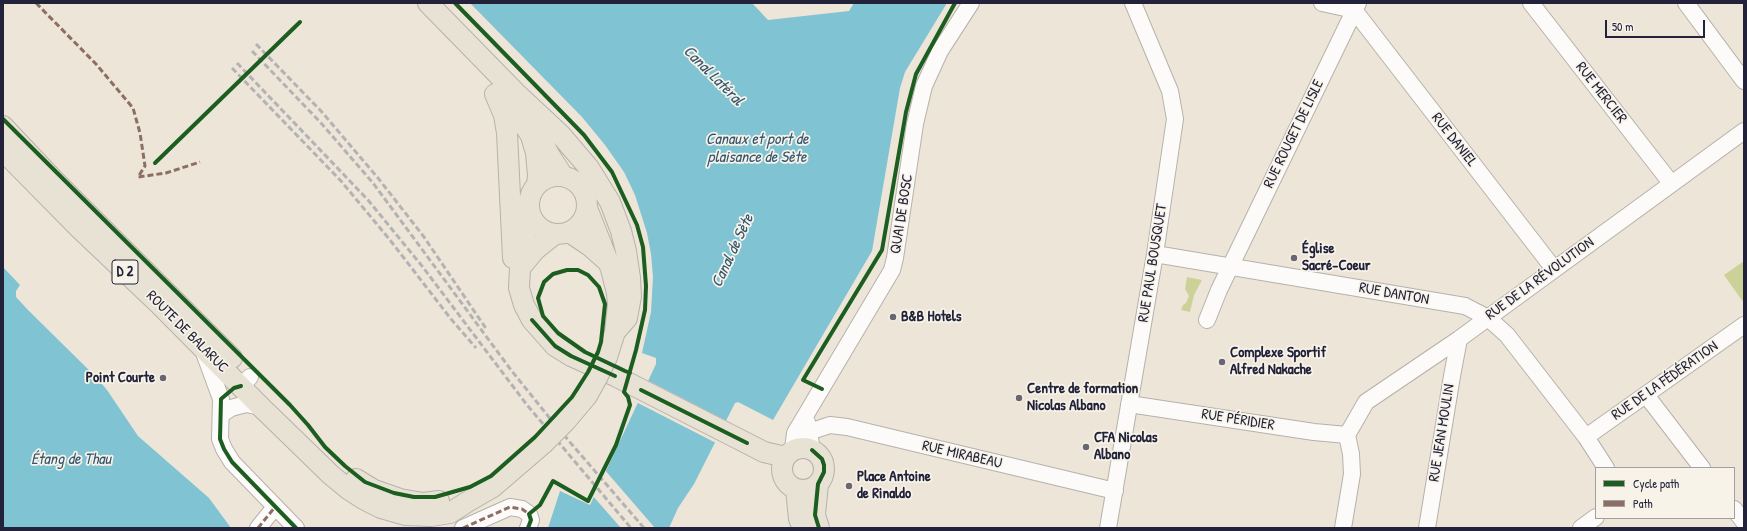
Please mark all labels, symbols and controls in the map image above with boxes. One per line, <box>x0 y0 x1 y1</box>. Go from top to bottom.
scale bar <box>1607 12 1707 38</box>
text: 50 m <box>1612 18 1633 35</box>
water label: Canal Latéral <box>679 42 747 110</box>
street label: RUE MERCIER <box>1572 59 1630 127</box>
street label: RUE ROUGET DE LISLE <box>1260 77 1328 191</box>
street label: RUE DANIEL <box>1427 110 1481 170</box>
water label: Canaux et port de plaisance de Sète <box>706 130 808 168</box>
street label: QUAI DE BOSC <box>887 173 917 255</box>
street label: RUE PAUL BOUSQUET <box>1135 202 1171 324</box>
water label: Canal de Sète <box>708 211 758 291</box>
street label: RUE DE LA RÉVOLUTION <box>1482 234 1598 324</box>
place label: Église Sacré-Coeur <box>1302 240 1370 275</box>
marker: Église Sacré-Coeur <box>1289 253 1299 263</box>
road number: D 2 <box>112 260 138 284</box>
street label: RUE DANTON <box>1358 279 1430 309</box>
street label: ROUTE DE BALARUC <box>142 287 232 377</box>
place label: B&B Hotels <box>901 308 962 326</box>
marker: B&B Hotels <box>888 312 898 322</box>
street label: RUE DE LA FÉDÉRATION <box>1608 338 1722 424</box>
place label: Complexe Sportif Alfred Nakache <box>1230 344 1326 379</box>
marker: Complexe Sportif Alfred Nakache <box>1217 357 1227 367</box>
place label: Point Courte <box>86 369 155 387</box>
marker: Point Courte <box>158 373 168 383</box>
place label: Centre de formation Nicolas Albano <box>1027 380 1138 415</box>
street label: RUE JEAN MOULIN <box>1425 383 1459 483</box>
marker: Centre de formation Nicolas Albano <box>1014 393 1024 403</box>
street label: RUE PÉRIDIER <box>1200 405 1276 435</box>
place label: CFA Nicolas Albano <box>1094 429 1157 464</box>
street label: RUE MIRABEAU <box>920 437 1004 473</box>
marker: CFA Nicolas Albano <box>1081 442 1091 452</box>
water label: Étang de Thau <box>31 450 111 470</box>
legend <box>1595 467 1735 519</box>
place label: Place Antoine de Rinaldo <box>857 468 931 503</box>
text: Cycle path <box>1633 475 1679 492</box>
marker: Place Antoine de Rinaldo <box>844 481 854 491</box>
text: Path <box>1633 495 1653 512</box>

